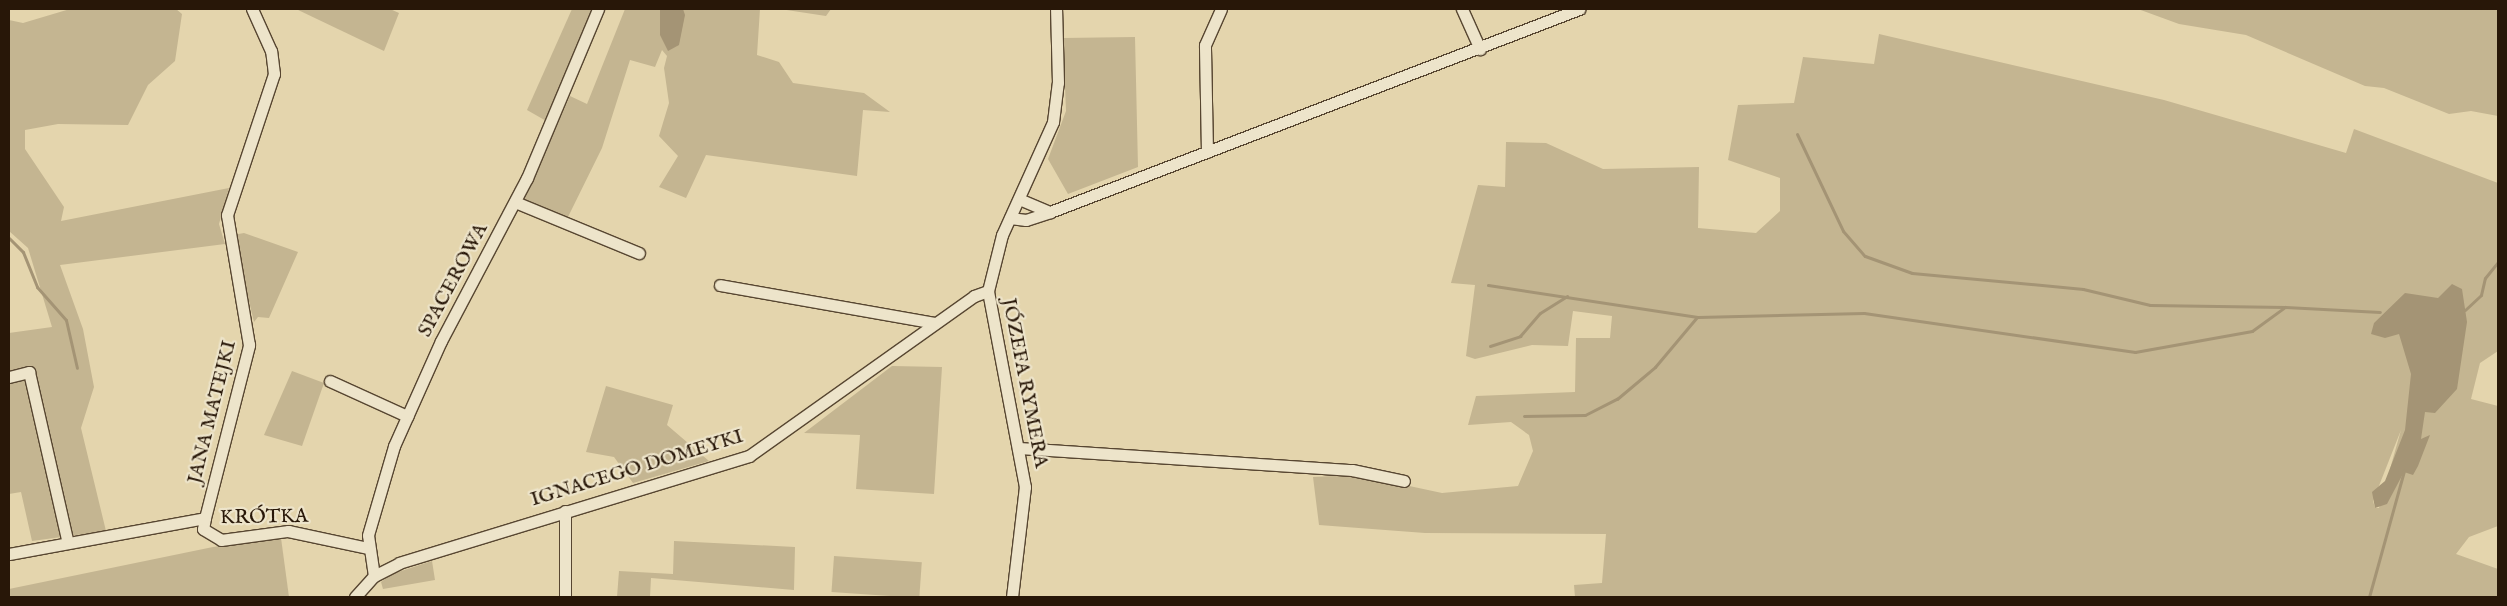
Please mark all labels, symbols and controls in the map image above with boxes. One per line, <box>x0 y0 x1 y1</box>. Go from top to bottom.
street label: SPACEROWA <box>413 219 493 341</box>
street label: JÓZEFA RYMERA <box>997 296 1053 470</box>
street label: JANA MATEJKI <box>183 338 241 486</box>
street label: IGNACEGO DOMEYKI <box>528 424 746 512</box>
street label: KRÓTKA <box>220 504 308 530</box>

